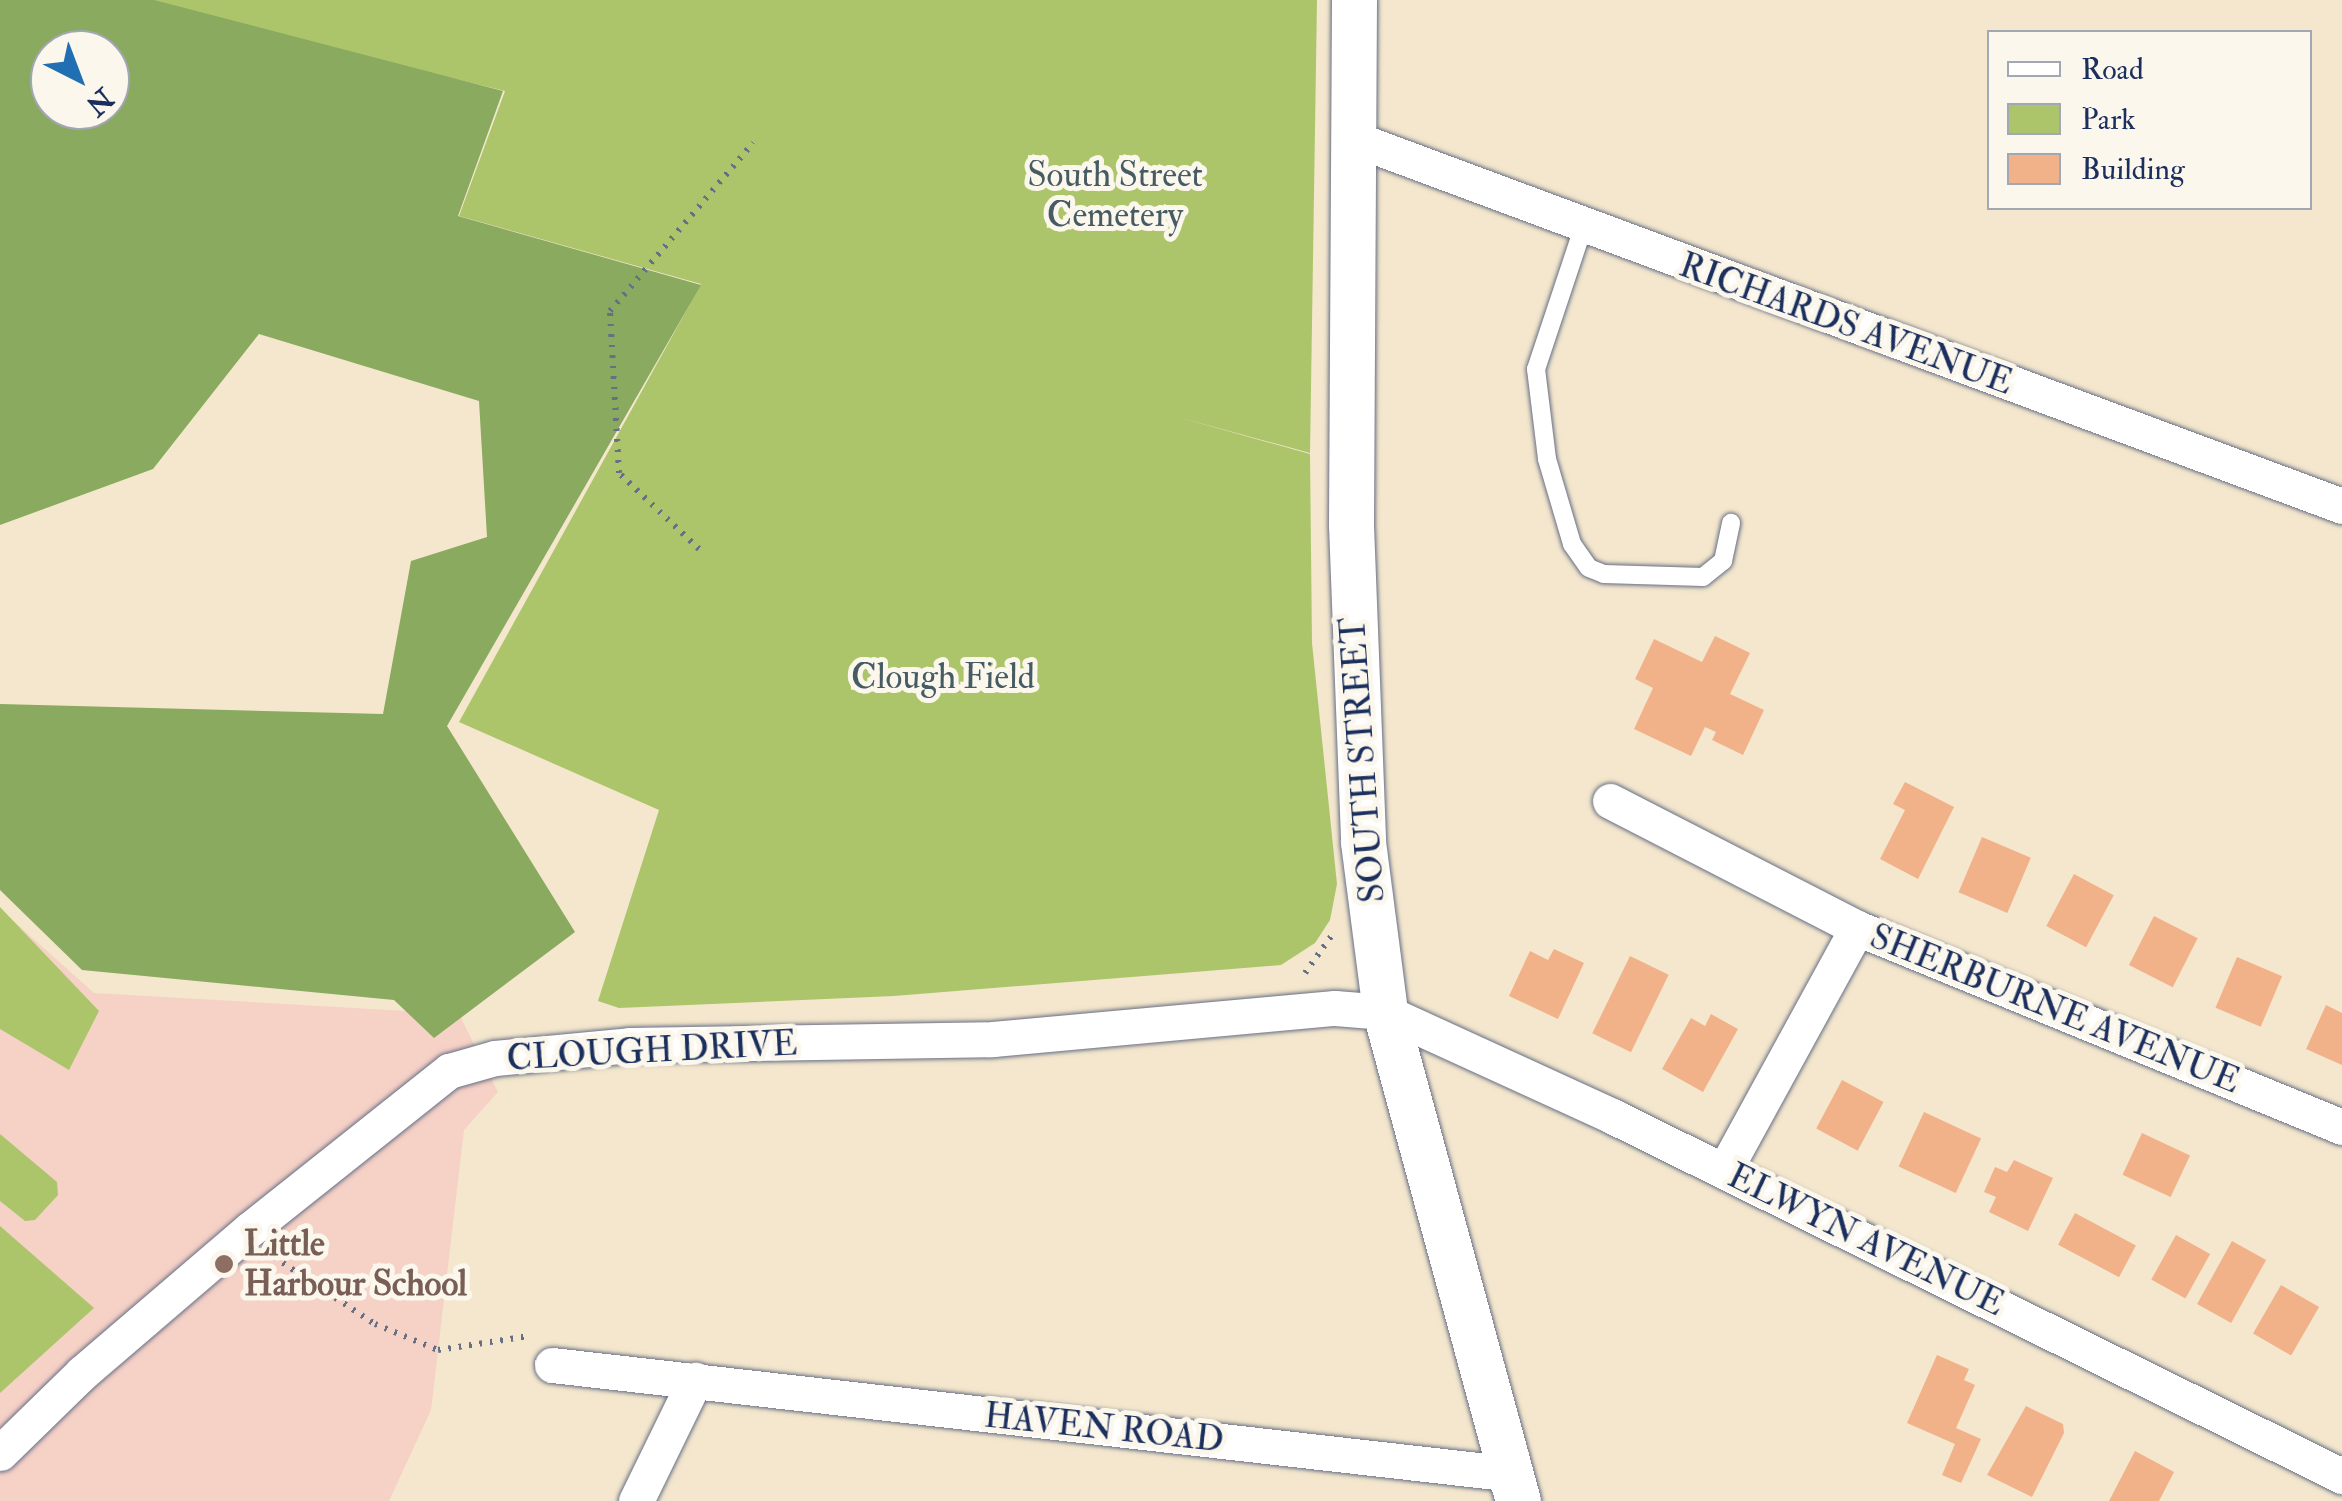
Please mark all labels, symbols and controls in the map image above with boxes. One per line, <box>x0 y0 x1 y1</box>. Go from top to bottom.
north arrow <box>30 30 130 130</box>
legend <box>1987 30 2312 210</box>
text: Road <box>2081 51 2144 88</box>
text: N <box>78 80 120 123</box>
text: Park <box>2081 101 2136 138</box>
text: Building <box>2081 151 2185 188</box>
park label: South Street Cemetery <box>1027 154 1203 236</box>
street label: RICHARDS AVENUE <box>1674 244 2018 404</box>
street label: SOUTH STREET <box>1332 616 1394 904</box>
park label: Clough Field <box>851 656 1035 698</box>
street label: SHERBURNE AVENUE <box>1864 916 2246 1102</box>
street label: CLOUGH DRIVE <box>506 1022 798 1080</box>
street label: ELWYN AVENUE <box>1721 1155 2011 1325</box>
place label: Little Harbour School <box>244 1223 467 1305</box>
marker: Little Harbour School <box>213 1253 235 1275</box>
street label: HAVEN ROAD <box>982 1395 1226 1461</box>

